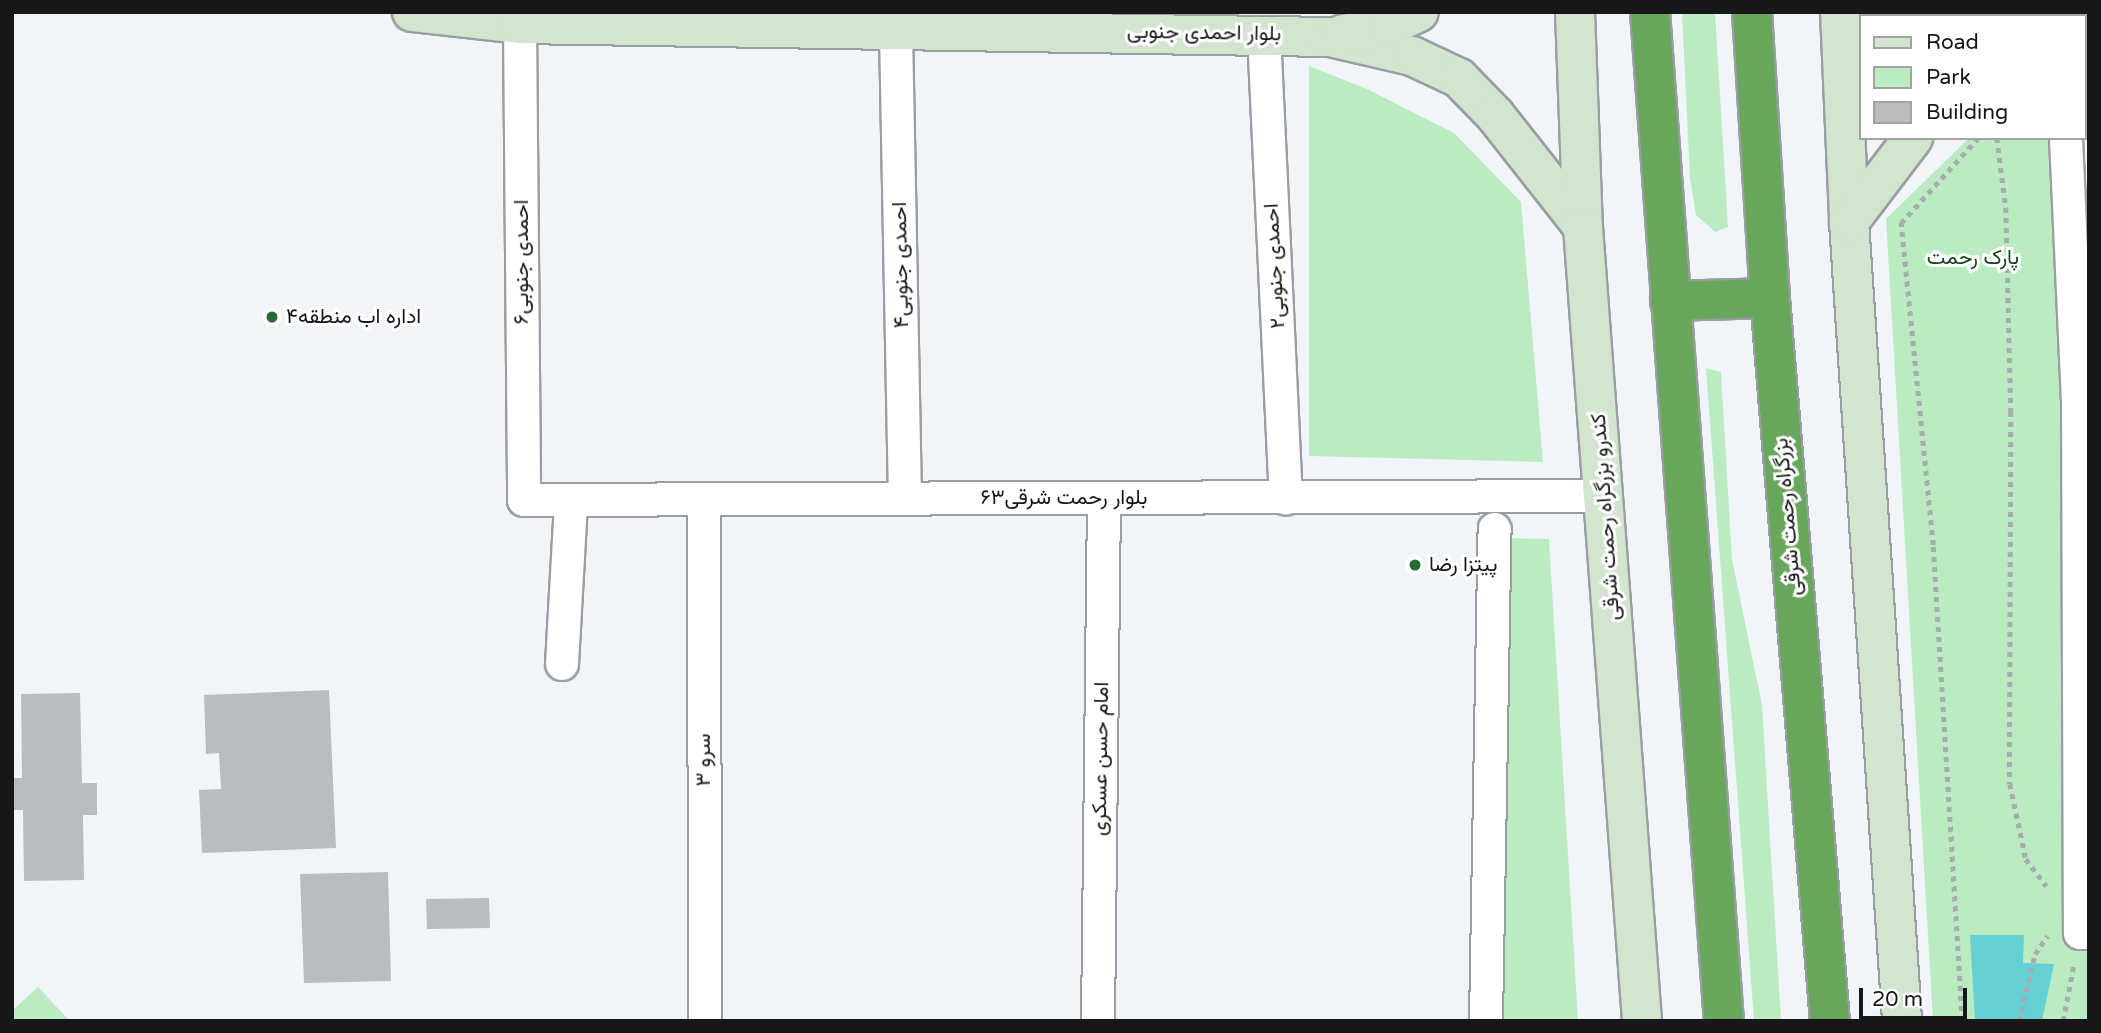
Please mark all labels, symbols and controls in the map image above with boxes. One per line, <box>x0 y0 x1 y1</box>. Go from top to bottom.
legend <box>1860 14 2087 140</box>
street label: بلوار احمدی جنوبی <box>1127 19 1281 47</box>
text: Road <box>1926 30 1979 55</box>
text: Park <box>1926 65 1971 90</box>
text: Building <box>1926 100 2008 125</box>
street label: احمدی جنوبی۶ <box>509 200 535 324</box>
street label: احمدی جنوبی۴ <box>887 201 915 329</box>
street label: احمدی جنوبی۲ <box>1259 203 1291 329</box>
park label: پارک رحمت <box>1927 245 2019 271</box>
place label: اداره اب منطقه۴ <box>286 304 421 330</box>
marker: اداره اب منطقه۴ <box>264 309 280 325</box>
street label: کندرو بزرگراه رحمت شرقی <box>1586 413 1626 621</box>
street label: بزرگراه رحمت شرقی <box>1769 437 1807 597</box>
street label: بلوار رحمت شرقی۶۳ <box>981 485 1147 511</box>
place label: پیتزا رضا <box>1429 552 1498 578</box>
marker: پیتزا رضا <box>1407 557 1423 573</box>
street label: امام حسن عسکری <box>1087 682 1115 836</box>
street label: سرو ۳ <box>691 734 717 786</box>
scale bar <box>1863 974 1972 1018</box>
text: 20 m <box>1872 987 1923 1012</box>

